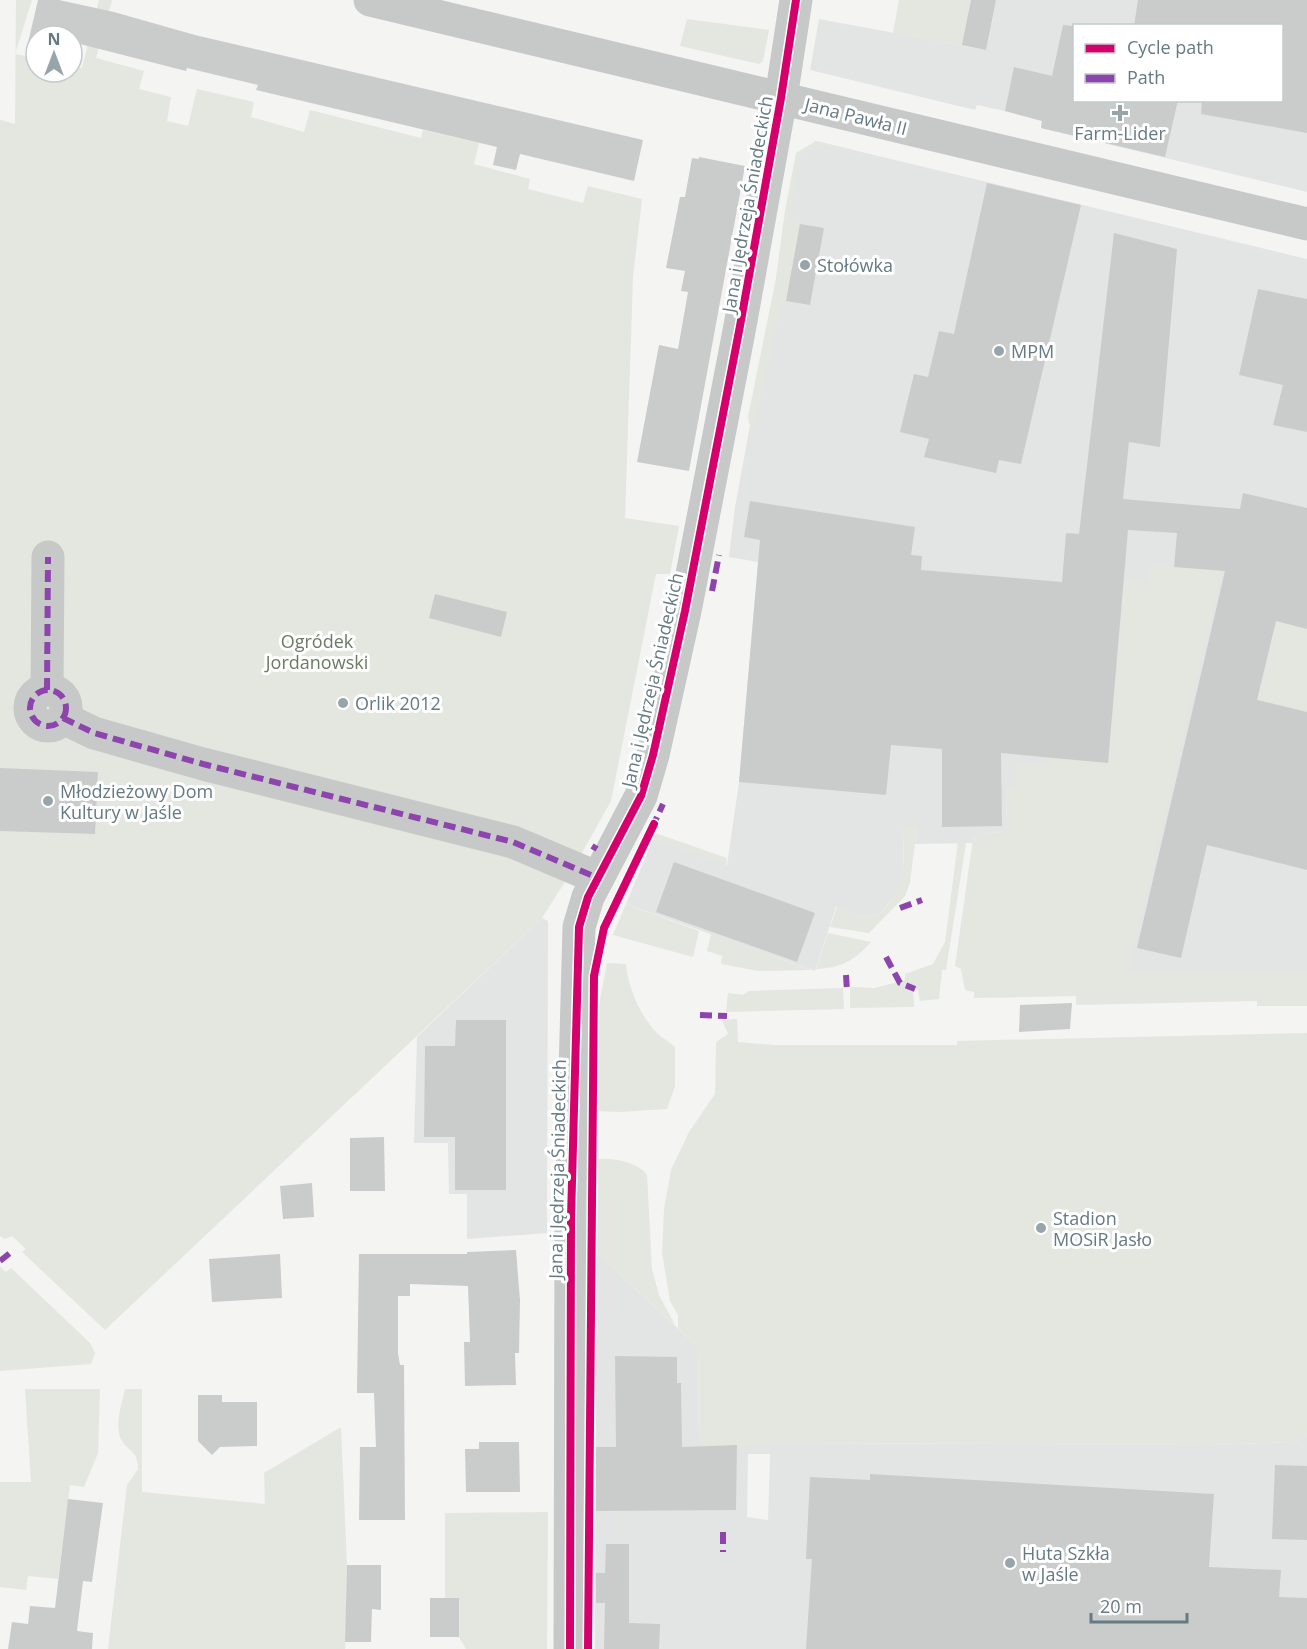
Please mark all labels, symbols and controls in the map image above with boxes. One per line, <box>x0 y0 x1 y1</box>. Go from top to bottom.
north arrow <box>24 24 84 84</box>
legend <box>1073 24 1283 102</box>
text: N <box>47 28 61 50</box>
text: Cycle path <box>1127 35 1214 59</box>
text: Path <box>1127 65 1165 89</box>
street label: Jana Pawła II <box>800 91 910 140</box>
street label: Jana i Jędrzeja Śniadeckich <box>716 94 778 316</box>
marker: Farm-Lider <box>1113 106 1127 120</box>
place label: Farm-Lider <box>1074 121 1166 145</box>
place label: Stołówka <box>817 253 893 277</box>
marker: Stołówka <box>798 258 812 272</box>
place label: MPM <box>1011 339 1054 363</box>
marker: MPM <box>992 344 1006 358</box>
street label: Jana i Jędrzeja Śniadeckich <box>615 570 688 792</box>
park label: Ogródek Jordanowski <box>264 629 368 674</box>
place label: Orlik 2012 <box>355 691 441 715</box>
marker: Orlik 2012 <box>336 696 350 710</box>
place label: Młodzieżowy Dom Kultury w Jaśle <box>60 779 213 824</box>
marker: Młodzieżowy Dom Kultury w Jaśle <box>41 794 55 808</box>
street label: Jana i Jędrzeja Śniadeckich <box>543 1059 571 1281</box>
place label: Stadion MOSiR Jasło <box>1053 1206 1152 1251</box>
marker: Stadion MOSiR Jasło <box>1034 1221 1048 1235</box>
place label: Huta Szkła w Jaśle <box>1022 1541 1110 1586</box>
marker: Huta Szkła w Jaśle <box>1003 1556 1017 1570</box>
scale bar <box>1091 1586 1187 1624</box>
text: 20 m <box>1100 1594 1142 1618</box>

